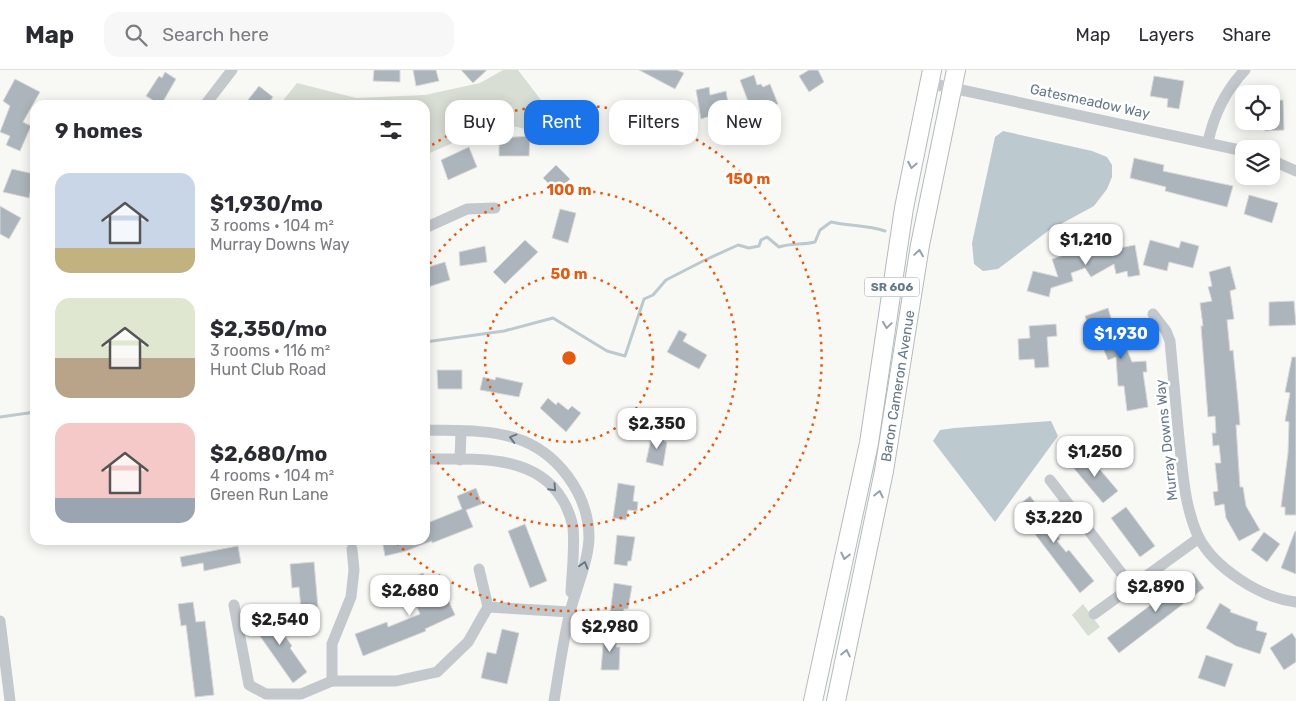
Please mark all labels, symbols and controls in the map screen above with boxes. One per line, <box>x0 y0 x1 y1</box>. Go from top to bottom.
search box <box>104 12 454 57</box>
text: Map <box>25 21 74 49</box>
icon: search <box>122 21 150 49</box>
text: Search here <box>162 23 269 46</box>
text: Map <box>1076 24 1111 46</box>
text: Layers <box>1139 24 1194 46</box>
text: Share <box>1222 24 1271 46</box>
street label: Gatesmeadow Way <box>1028 80 1152 123</box>
map controls <box>1235 85 1280 185</box>
button: locate <box>1235 85 1280 130</box>
chip: Buy <box>445 100 514 145</box>
chip: Rent <box>524 100 599 145</box>
chip: Filters <box>609 100 698 145</box>
chip: New <box>708 100 781 145</box>
icon: filters <box>377 116 405 144</box>
text: 9 homes <box>55 118 143 143</box>
button: layers <box>1235 140 1280 185</box>
one-way arrow <box>907 160 918 169</box>
text: 150 m <box>726 170 770 188</box>
text: 100 m <box>547 181 591 199</box>
text: $1,930/mo <box>210 191 323 216</box>
icon: home <box>95 193 155 253</box>
text: 3 rooms · 104 m² <box>210 216 334 235</box>
pin: $1,210 <box>1045 224 1127 266</box>
text: $1,210 <box>1060 230 1112 249</box>
text: Murray Downs Way <box>210 235 350 254</box>
one-way arrow <box>913 249 923 257</box>
text: 50 m <box>551 265 587 283</box>
road number: SR 606 <box>864 278 920 296</box>
street label: Baron Cameron Avenue <box>878 309 919 463</box>
text: $2,350/mo <box>210 316 327 341</box>
icon: home <box>95 318 155 378</box>
pin: $1,930 <box>1080 318 1162 360</box>
one-way arrow <box>882 321 892 329</box>
text: $1,930 <box>1094 324 1148 343</box>
text: 3 rooms · 116 m² <box>210 341 330 360</box>
centre of rings <box>560 349 578 367</box>
text: Hunt Club Road <box>210 360 326 379</box>
street label: Murray Downs Way <box>1152 378 1181 502</box>
pin: $2,350 <box>616 408 698 450</box>
text: $2,350 <box>628 414 686 433</box>
one-way arrow <box>509 433 517 443</box>
pin: $1,250 <box>1054 436 1136 478</box>
text: $2,680/mo <box>210 441 327 466</box>
text: $1,250 <box>1068 442 1122 461</box>
icon: home <box>95 443 155 503</box>
text: 4 rooms · 104 m² <box>210 466 334 485</box>
one-way arrow <box>547 483 556 492</box>
text: Green Run Lane <box>210 485 329 504</box>
one-way arrow <box>873 490 884 499</box>
pin: $3,220 <box>1013 502 1095 544</box>
text: $3,220 <box>1025 508 1083 527</box>
one-way arrow <box>840 551 851 560</box>
one-way arrow <box>578 561 588 569</box>
pin: $2,890 <box>1115 570 1197 613</box>
pin: $2,680 <box>369 574 451 617</box>
text: $2,890 <box>1127 577 1185 596</box>
text: $2,680 <box>381 581 439 600</box>
pin: $2,540 <box>239 604 321 646</box>
text: $2,540 <box>251 610 309 629</box>
pin: $2,980 <box>569 610 651 653</box>
text: $2,980 <box>582 617 638 636</box>
one-way arrow <box>840 649 851 658</box>

